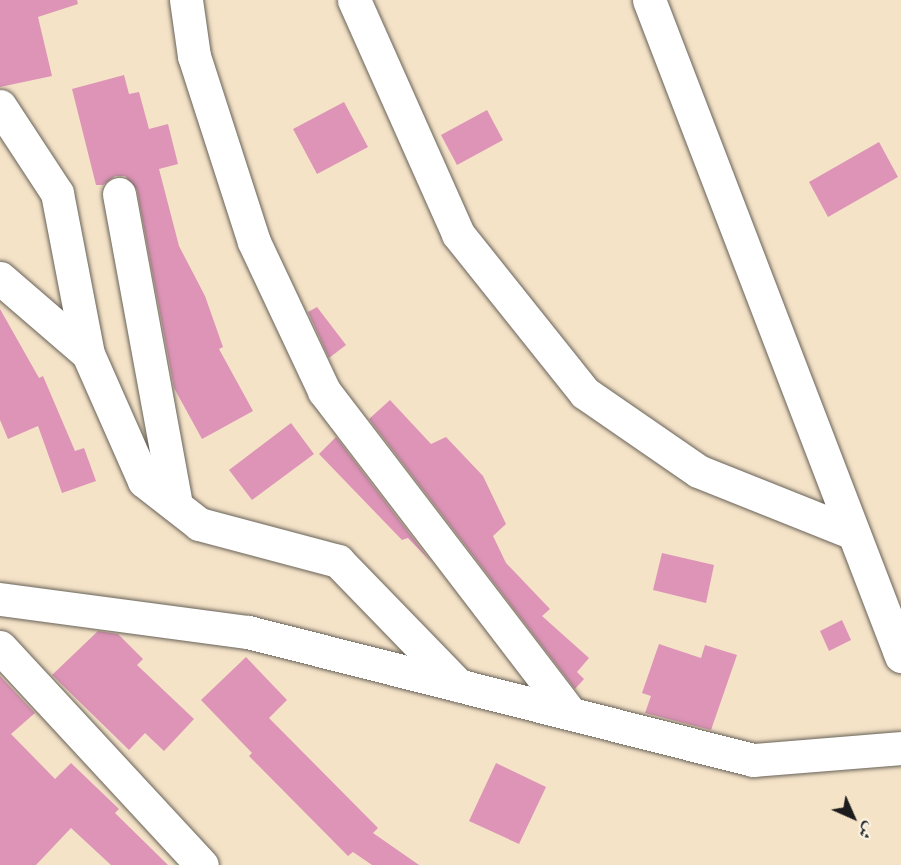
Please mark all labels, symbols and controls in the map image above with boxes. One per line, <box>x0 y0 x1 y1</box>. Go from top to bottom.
north arrow <box>823 787 883 847</box>
text: ش <box>853 817 878 842</box>

